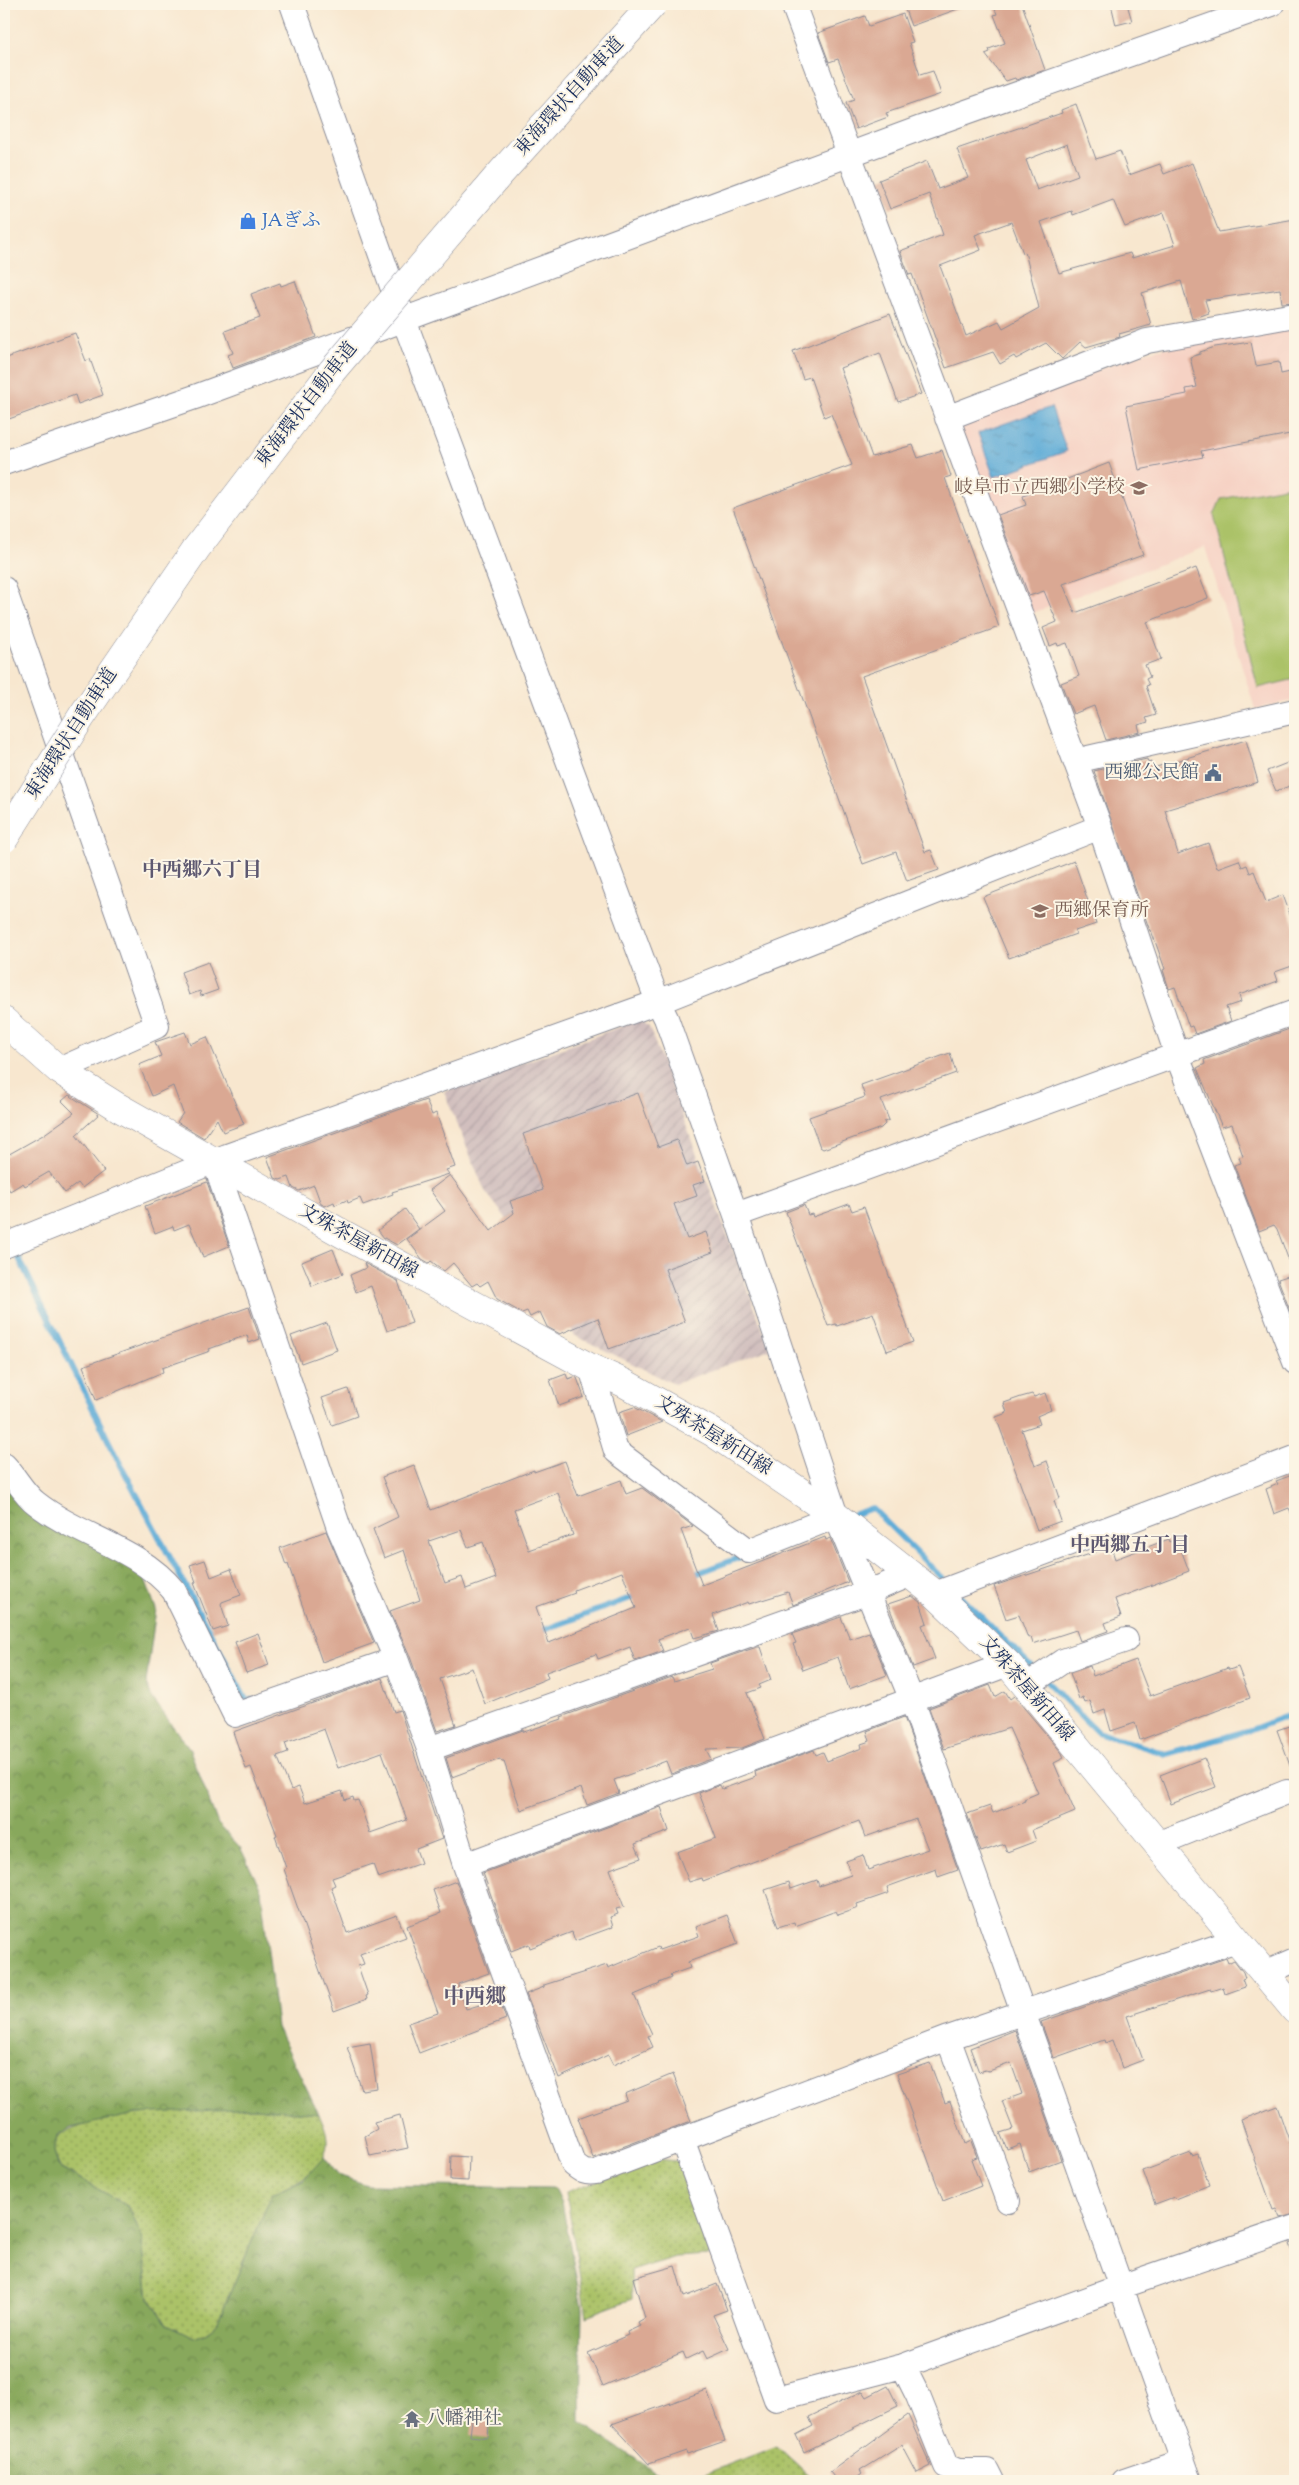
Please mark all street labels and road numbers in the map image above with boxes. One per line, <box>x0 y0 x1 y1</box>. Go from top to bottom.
street label: 東海環状自動車道 <box>509 31 631 163</box>
street label: 東海環状自動車道 <box>250 337 364 473</box>
street label: 東海環状自動車道 <box>19 663 125 805</box>
street label: 文殊茶屋新田線 <box>293 1198 423 1286</box>
street label: 文殊茶屋新田線 <box>649 1389 777 1483</box>
street label: 文殊茶屋新田線 <box>972 1630 1080 1748</box>

